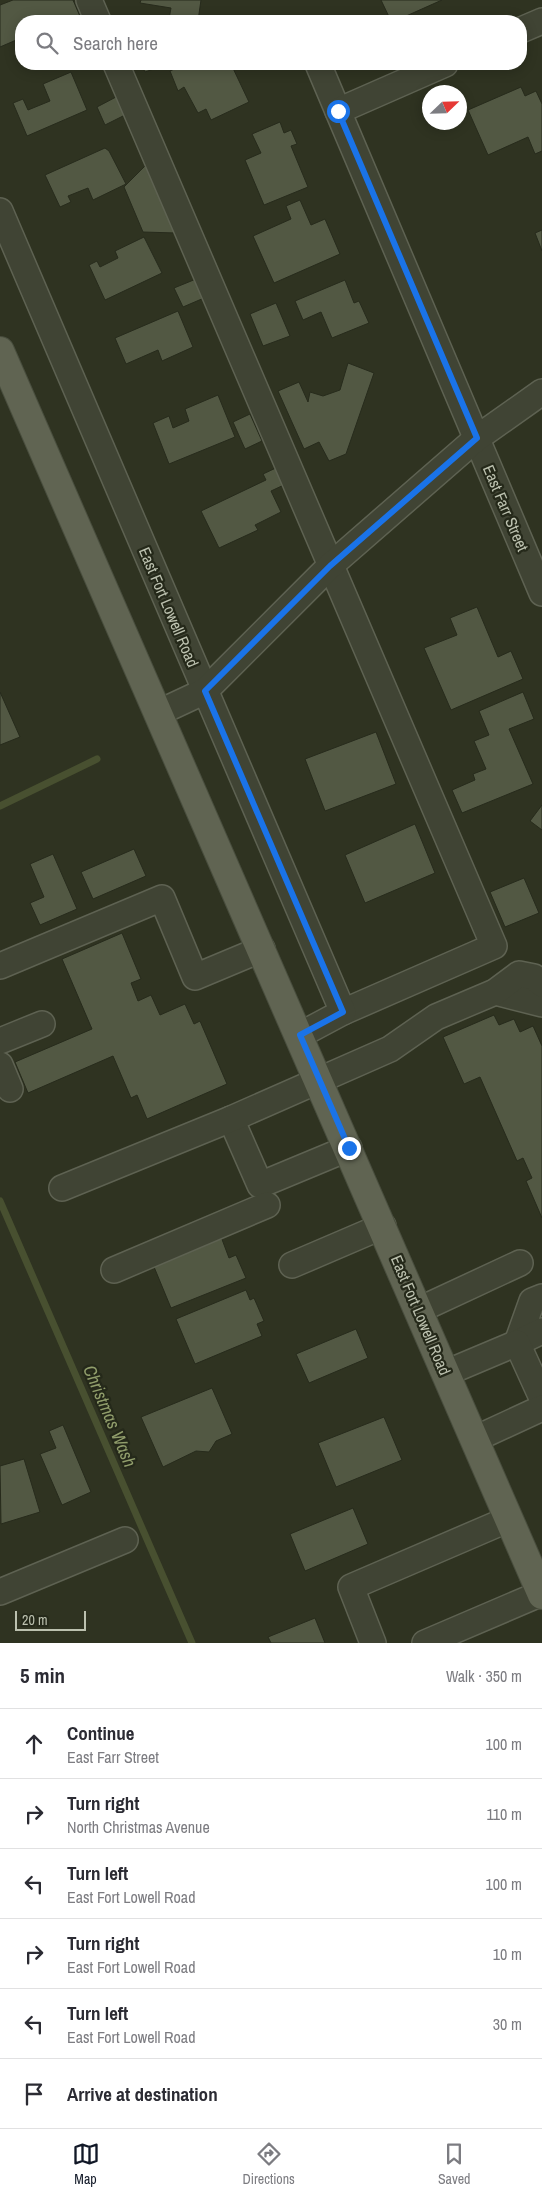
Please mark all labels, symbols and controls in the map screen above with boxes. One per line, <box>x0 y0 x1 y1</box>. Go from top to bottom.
search box <box>15 15 527 70</box>
icon: search <box>33 29 61 57</box>
text: Search here <box>73 30 158 56</box>
north arrow <box>422 85 467 130</box>
route start <box>327 100 350 123</box>
street label: East Farr Street <box>478 461 534 555</box>
street label: East Fort Lowell Road <box>134 544 204 670</box>
route end <box>338 1137 361 1160</box>
street label: East Fort Lowell Road <box>386 1252 456 1378</box>
water label: Christmas Wash <box>77 1361 143 1471</box>
scale bar <box>15 1608 86 1631</box>
text: 20 m <box>22 1611 48 1629</box>
text: 5 min <box>20 1661 65 1690</box>
text: Walk · 350 m <box>446 1665 522 1687</box>
text: Continue <box>67 1720 135 1746</box>
icon: ahead <box>20 1730 48 1758</box>
text: 100 m <box>486 1733 522 1755</box>
text: East Farr Street <box>67 1746 159 1768</box>
text: Turn right <box>67 1790 139 1816</box>
icon: right <box>20 1800 48 1828</box>
text: 110 m <box>486 1803 522 1825</box>
text: North Christmas Avenue <box>67 1816 210 1838</box>
text: Turn left <box>67 1860 128 1886</box>
icon: left <box>20 1870 48 1898</box>
text: 100 m <box>486 1873 522 1895</box>
text: East Fort Lowell Road <box>67 1886 195 1908</box>
text: Turn right <box>67 1930 139 1956</box>
icon: right <box>20 1940 48 1968</box>
text: 10 m <box>493 1943 522 1965</box>
text: East Fort Lowell Road <box>67 1956 195 1978</box>
text: Turn left <box>67 2000 128 2026</box>
icon: left <box>20 2010 48 2038</box>
text: 30 m <box>493 2013 522 2035</box>
text: East Fort Lowell Road <box>67 2026 195 2048</box>
icon: arrive <box>20 2080 48 2108</box>
text: Arrive at destination <box>67 2081 218 2107</box>
tab: Map <box>72 2140 100 2188</box>
tab: Directions <box>243 2140 295 2188</box>
tab: Saved <box>438 2140 470 2188</box>

